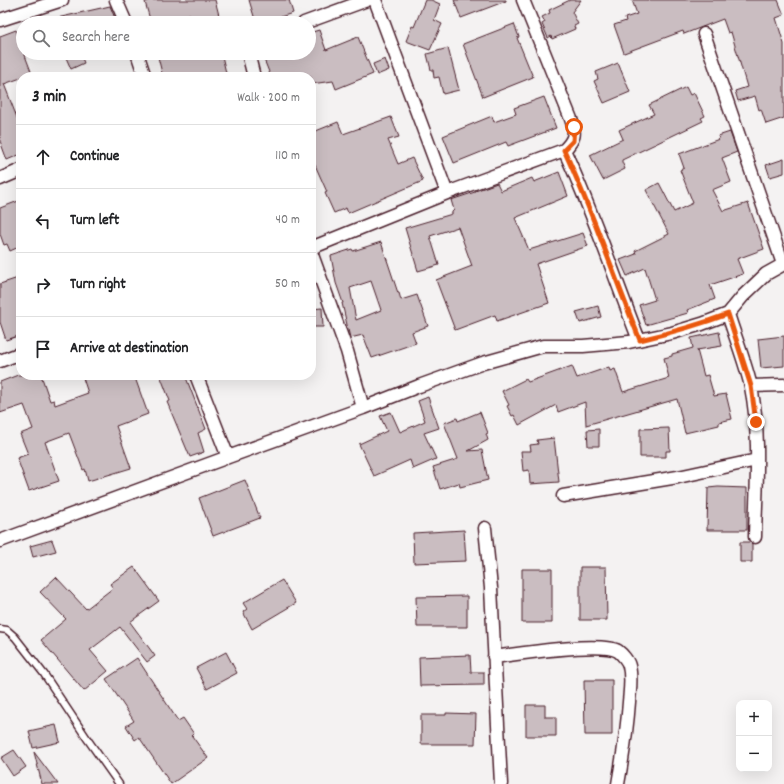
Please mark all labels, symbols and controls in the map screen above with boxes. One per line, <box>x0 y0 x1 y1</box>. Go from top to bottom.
search box <box>16 16 316 60</box>
icon: search <box>30 27 52 49</box>
text: Search here <box>62 27 130 49</box>
text: 3 min <box>32 86 66 110</box>
text: Walk · 200 m <box>237 89 300 108</box>
route start <box>565 118 583 136</box>
icon: ahead <box>32 146 54 168</box>
text: Continue <box>70 146 119 168</box>
text: 110 m <box>275 147 300 166</box>
icon: left <box>32 210 54 232</box>
text: Turn left <box>70 210 119 232</box>
text: 40 m <box>276 211 300 230</box>
icon: right <box>32 274 54 296</box>
text: Turn right <box>70 274 126 296</box>
text: 50 m <box>275 275 300 294</box>
icon: arrive <box>32 338 54 360</box>
text: Arrive at destination <box>70 338 188 360</box>
route end <box>747 413 765 431</box>
map controls <box>736 700 772 772</box>
button: + <box>736 700 772 736</box>
button: − <box>736 736 772 772</box>

